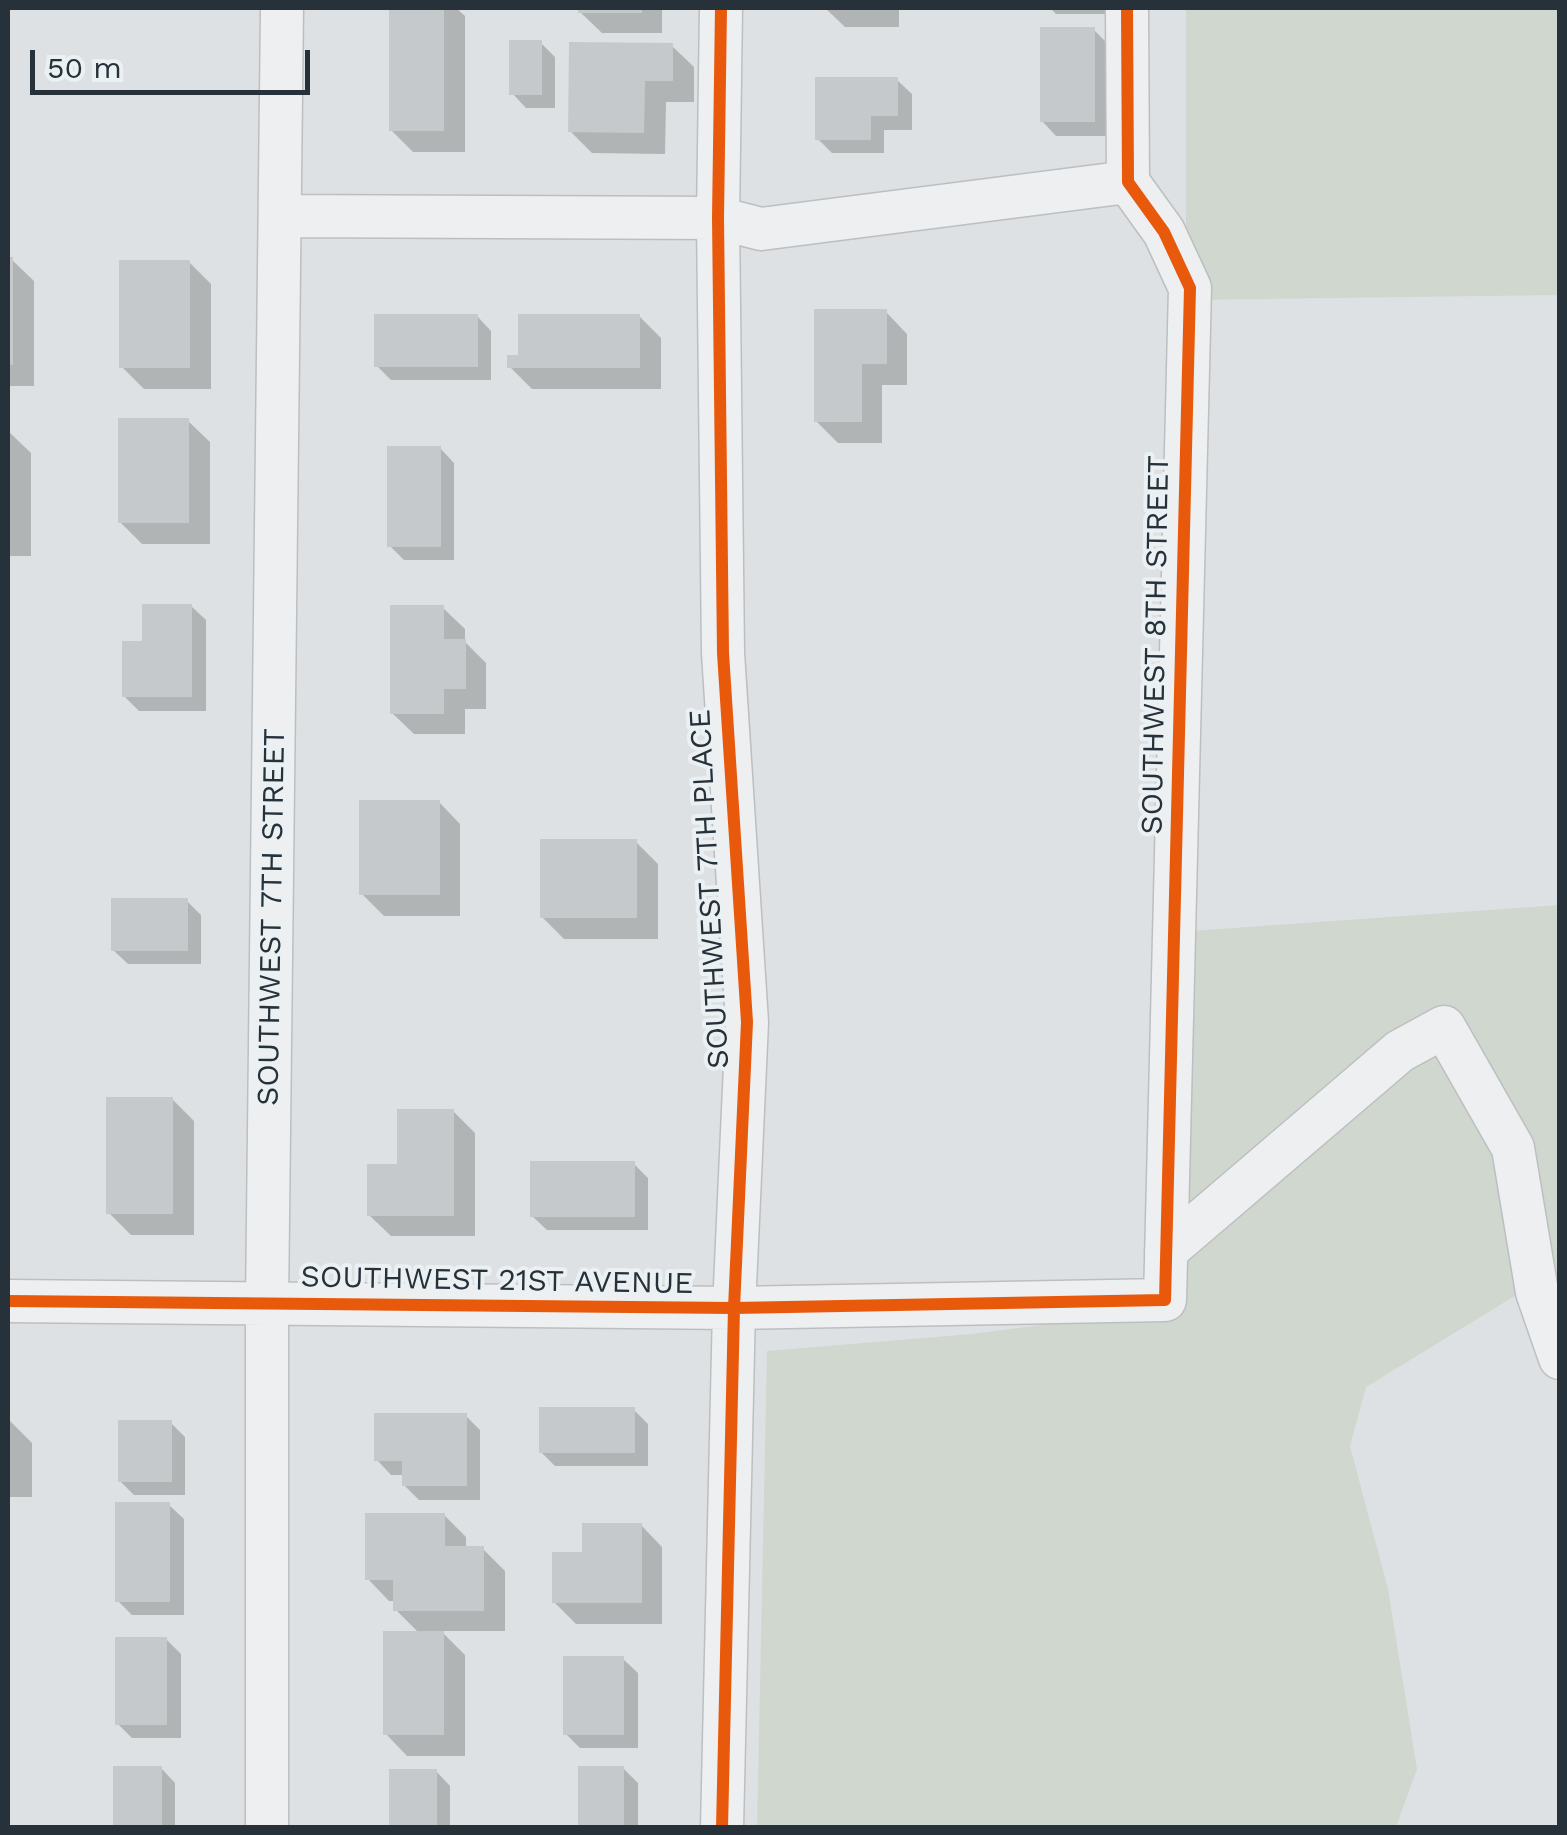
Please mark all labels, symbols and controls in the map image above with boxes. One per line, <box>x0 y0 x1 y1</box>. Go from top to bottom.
scale bar <box>35 30 315 92</box>
text: 50 m <box>47 50 122 85</box>
street label: SOUTHWEST 8TH STREET <box>1135 455 1177 835</box>
street label: SOUTHWEST 7TH PLACE <box>683 708 737 1070</box>
street label: SOUTHWEST 7TH STREET <box>251 728 293 1106</box>
street label: SOUTHWEST 21ST AVENUE <box>300 1260 694 1302</box>

